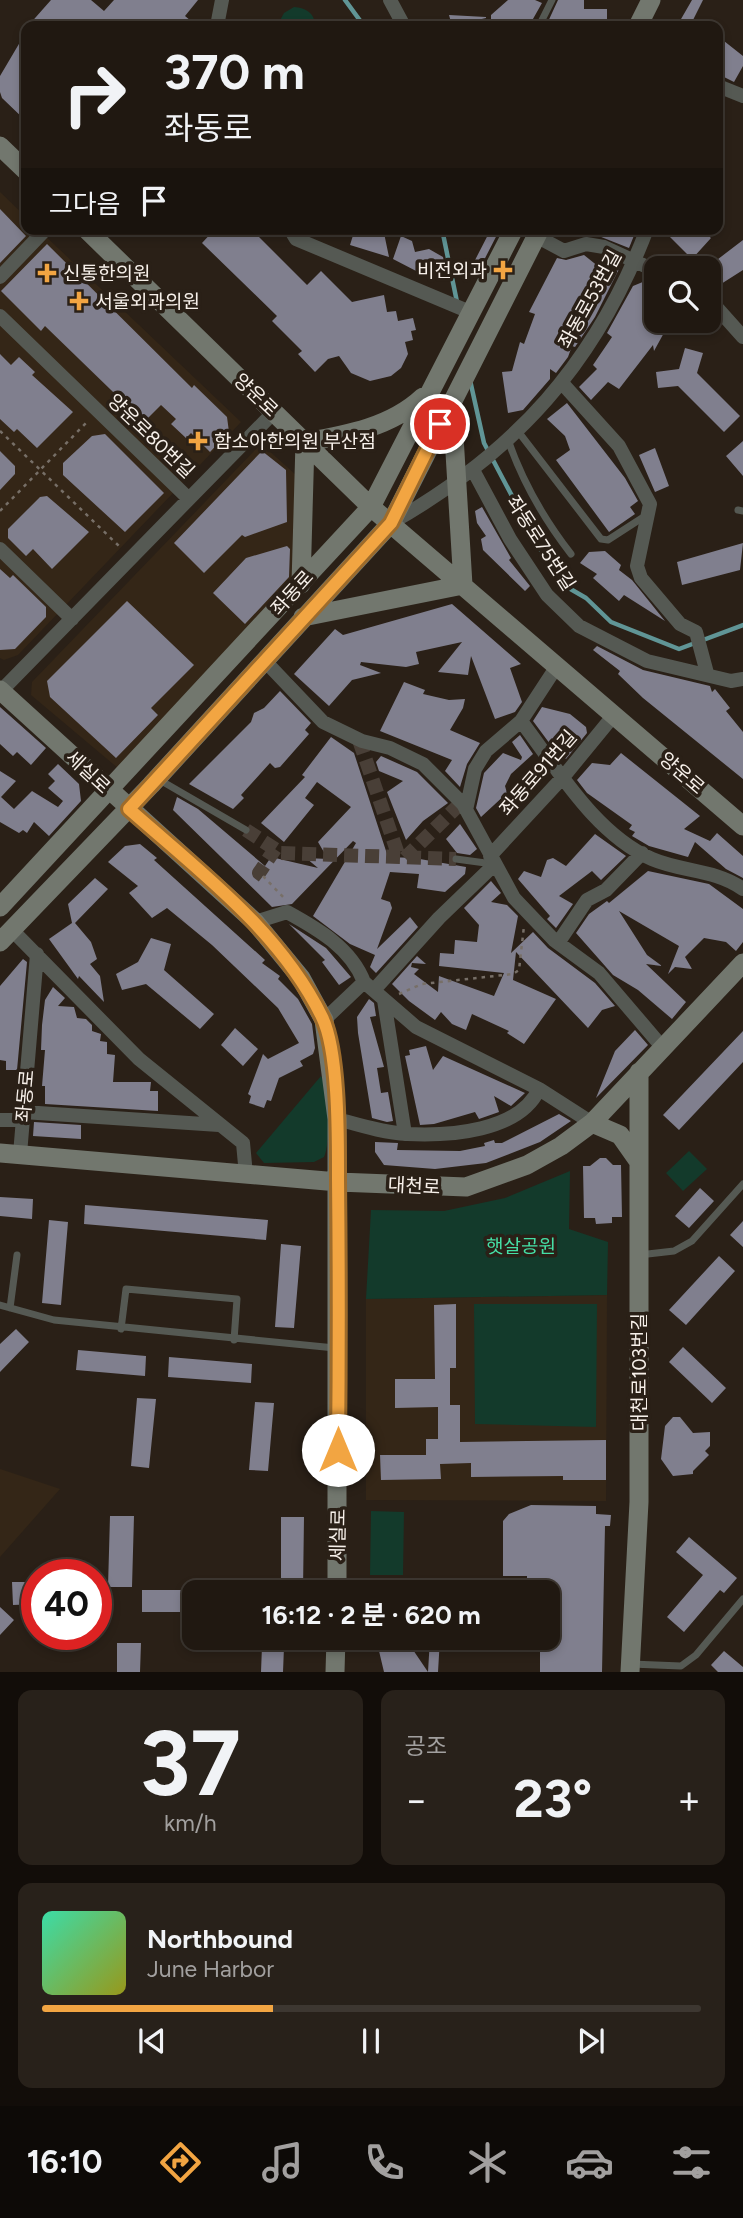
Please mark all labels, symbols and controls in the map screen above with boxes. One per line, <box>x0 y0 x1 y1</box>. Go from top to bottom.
text: 370 m <box>164 42 305 101</box>
icon: right <box>49 49 140 140</box>
text: 좌동로 <box>164 109 252 147</box>
icon: arrive <box>135 182 173 220</box>
text: 그다음 <box>49 188 121 220</box>
street label: 좌동로53번길 <box>554 246 626 352</box>
map controls <box>644 256 721 333</box>
button: search <box>644 256 721 333</box>
place label: 비전외과 <box>417 259 487 282</box>
marker: 비전외과 <box>493 260 513 280</box>
place label: 신통한의원 <box>63 262 150 285</box>
marker: 신통한의원 <box>37 263 57 283</box>
place label: 서울외과의원 <box>95 290 200 313</box>
marker: 서울외과의원 <box>69 291 89 311</box>
street label: 양운로 <box>229 369 283 421</box>
street label: 양운로80번길 <box>103 389 199 483</box>
pin <box>410 394 470 454</box>
icon: arrive <box>421 405 459 443</box>
place label: 함소아한의원 부산점 <box>214 430 376 453</box>
marker: 함소아한의원 부산점 <box>188 431 208 451</box>
street label: 좌동로75번길 <box>502 491 580 595</box>
street label: 좌동로 <box>266 566 318 620</box>
street label: 좌동로91번길 <box>495 725 581 821</box>
street label: 세실로 <box>61 746 115 798</box>
street label: 양운로 <box>655 747 709 799</box>
street label: 좌동로 <box>11 1069 39 1123</box>
street label: 대천로 <box>387 1173 441 1199</box>
park label: 햇살공원 <box>486 1235 556 1258</box>
street label: 대천로103번길 <box>628 1313 651 1431</box>
position arrow <box>301 1413 375 1487</box>
street label: 세실로 <box>326 1509 350 1561</box>
speed limit sign: 40 <box>21 1559 112 1650</box>
text: 16:12 · 2 분 · 620 m <box>261 1599 481 1631</box>
text: 37 <box>140 1709 241 1818</box>
text: 공조 <box>405 1732 447 1760</box>
text: 23° <box>513 1768 592 1830</box>
text: − <box>405 1777 428 1823</box>
text: + <box>677 1777 701 1823</box>
text: km/h <box>164 1809 217 1837</box>
text: Northbound <box>147 1923 293 1955</box>
text: June Harbor <box>147 1955 274 1983</box>
icon: previous <box>133 2022 171 2060</box>
icon: pause <box>352 2022 390 2060</box>
icon: next <box>572 2022 610 2060</box>
icon: directions <box>156 2138 205 2187</box>
icon: music <box>258 2138 307 2187</box>
icon: phone <box>360 2138 409 2187</box>
icon: climate <box>463 2138 512 2187</box>
icon: car <box>565 2138 614 2187</box>
icon: filters <box>667 2138 716 2187</box>
text: 16:10 <box>27 2143 103 2181</box>

